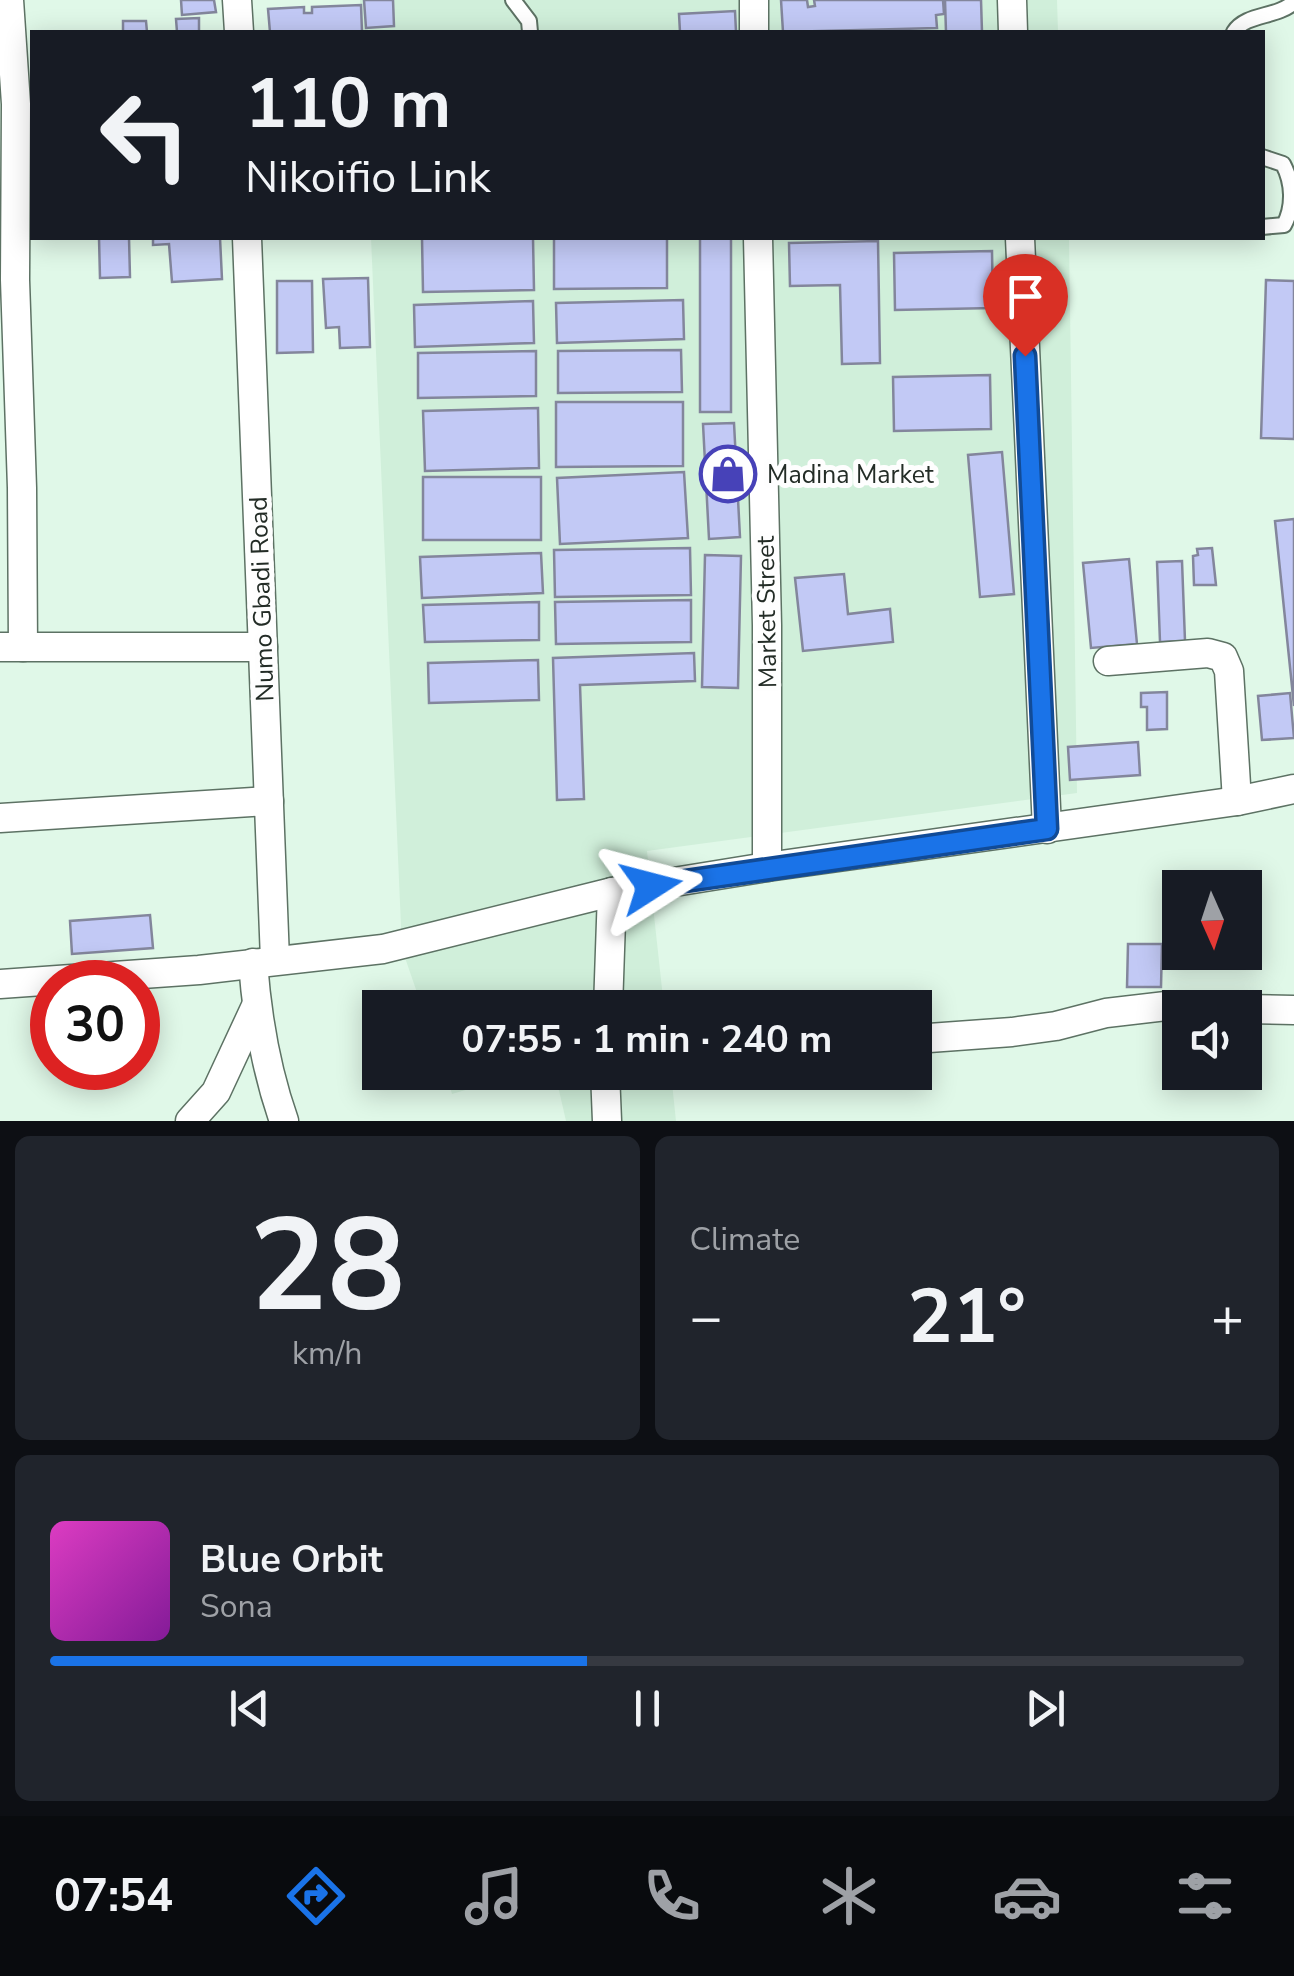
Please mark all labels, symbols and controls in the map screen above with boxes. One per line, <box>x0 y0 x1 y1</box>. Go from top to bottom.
text: 110 m <box>245 56 451 152</box>
icon: left <box>80 70 210 200</box>
text: Nikoifio Link <box>245 147 491 208</box>
pin <box>983 254 1068 357</box>
icon: arrive <box>998 269 1053 324</box>
shop icon: Madina Market <box>698 444 758 504</box>
place label: Madina Market <box>767 458 934 492</box>
street label: Numo Gbadi Road <box>241 496 283 702</box>
street label: Market Street <box>749 535 785 688</box>
position arrow <box>599 834 703 938</box>
north arrow <box>1162 870 1262 970</box>
map controls <box>1162 870 1262 1090</box>
speed limit sign: 30 <box>30 960 160 1090</box>
button: sound <box>1162 990 1262 1090</box>
text: 07:55 · 1 min · 240 m <box>462 1014 832 1065</box>
text: 28 <box>249 1178 405 1355</box>
text: Climate <box>690 1218 800 1261</box>
text: 21° <box>908 1266 1026 1368</box>
text: − <box>690 1280 723 1355</box>
text: + <box>1211 1280 1244 1355</box>
text: km/h <box>292 1332 363 1375</box>
text: Blue Orbit <box>200 1534 383 1585</box>
text: Sona <box>200 1585 273 1628</box>
icon: previous <box>222 1681 277 1736</box>
icon: pause <box>620 1681 675 1736</box>
icon: next <box>1018 1681 1073 1736</box>
icon: directions <box>281 1861 351 1931</box>
icon: music <box>459 1861 529 1931</box>
icon: phone <box>637 1861 707 1931</box>
icon: climate <box>814 1861 884 1931</box>
icon: car <box>992 1861 1062 1931</box>
icon: filters <box>1170 1861 1240 1931</box>
text: 07:54 <box>54 1866 173 1927</box>

